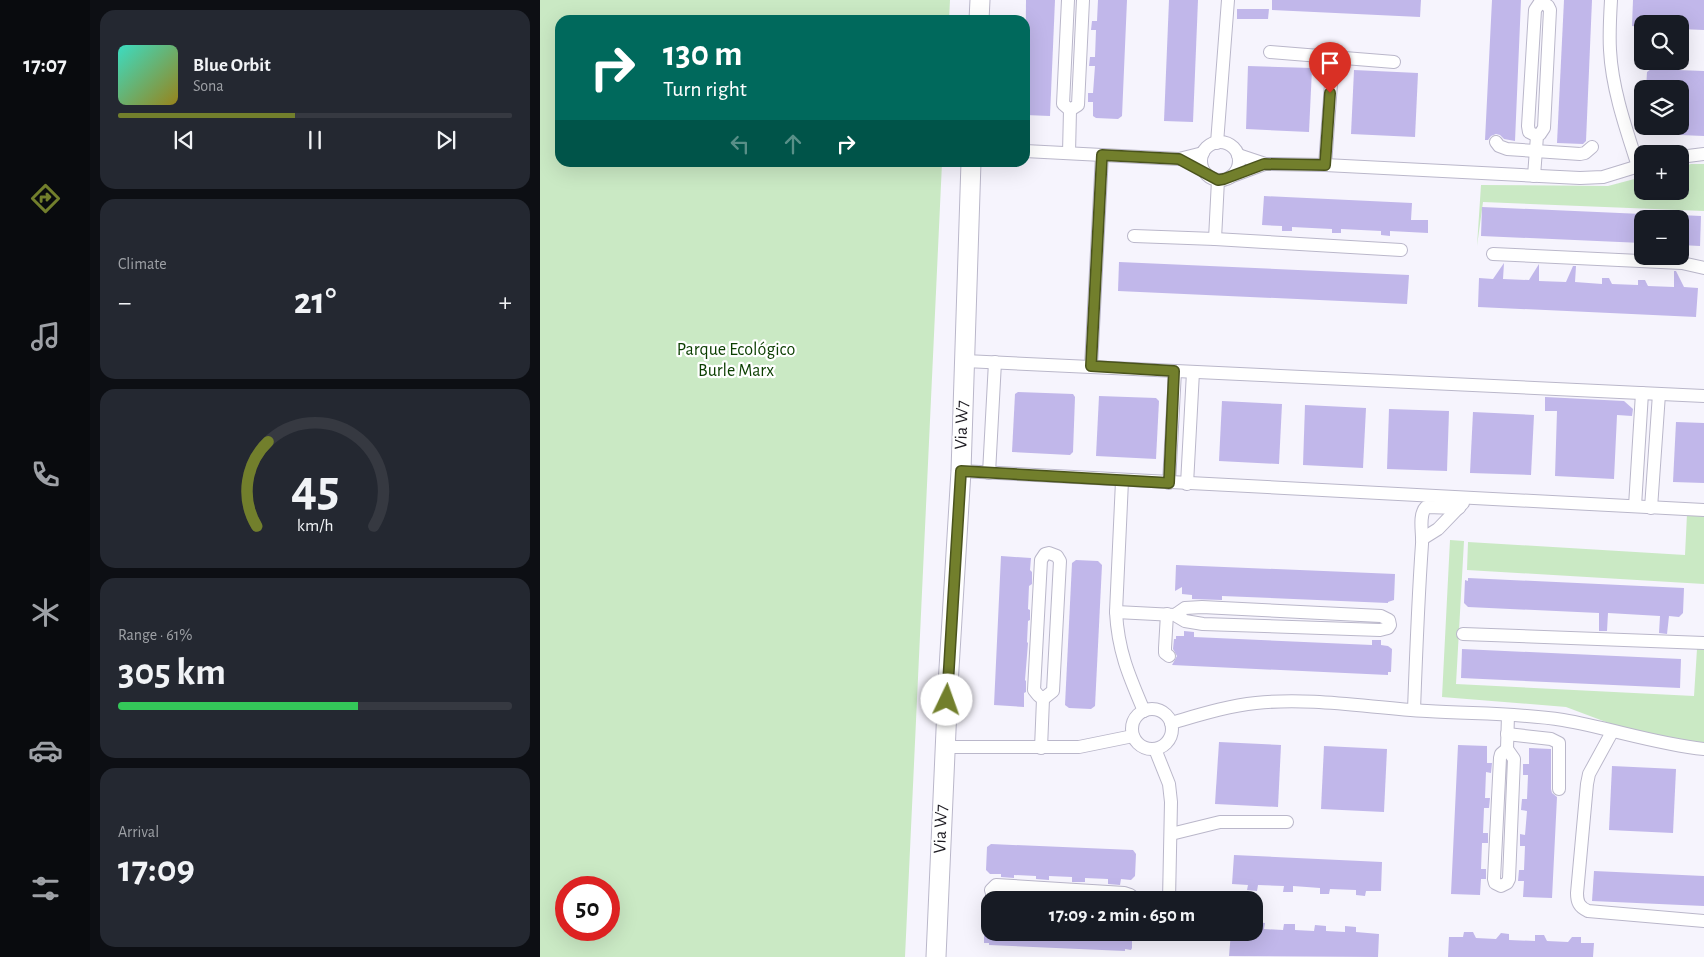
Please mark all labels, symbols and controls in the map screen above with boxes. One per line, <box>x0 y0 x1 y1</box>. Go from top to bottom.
map controls <box>1634 15 1689 265</box>
button: search <box>1634 15 1689 70</box>
icon: right <box>580 35 645 100</box>
text: 130 m <box>663 37 742 72</box>
pin <box>1309 42 1351 93</box>
icon: arrive <box>1316 49 1344 77</box>
text: 17:07 <box>23 54 67 76</box>
text: Blue Orbit <box>193 56 271 75</box>
text: Sona <box>193 78 224 94</box>
text: Turn right <box>663 78 747 100</box>
button: layers <box>1634 80 1689 135</box>
icon: previous <box>170 126 198 154</box>
icon: pause <box>301 126 329 154</box>
icon: next <box>432 126 460 154</box>
icon: left <box>726 130 754 158</box>
icon: ahead <box>779 130 807 158</box>
icon: right <box>832 130 860 158</box>
button: + <box>1634 145 1689 200</box>
icon: directions <box>28 181 63 216</box>
button: − <box>1634 210 1689 265</box>
text: Climate <box>118 256 167 272</box>
text: 21° <box>294 283 336 321</box>
text: − <box>118 289 131 317</box>
text: + <box>499 289 512 317</box>
icon: music <box>28 319 63 354</box>
park label: Parque Ecológico Burle Marx <box>677 341 795 380</box>
street label: Via W7 <box>952 400 972 450</box>
icon: phone <box>28 457 63 492</box>
text: 45 <box>291 463 339 515</box>
text: km/h <box>297 517 333 535</box>
icon: climate <box>28 595 63 630</box>
text: Range · 61% <box>118 627 192 643</box>
text: 305 km <box>118 654 226 692</box>
position arrow <box>920 673 972 725</box>
icon: car <box>28 733 63 768</box>
street label: Via W7 <box>931 804 951 854</box>
text: Arrival <box>118 824 159 840</box>
text: 17:09 <box>118 851 195 889</box>
icon: filters <box>28 871 63 906</box>
speed limit sign: 50 <box>555 876 620 941</box>
text: 17:09 · 2 min · 650 m <box>1049 906 1195 925</box>

